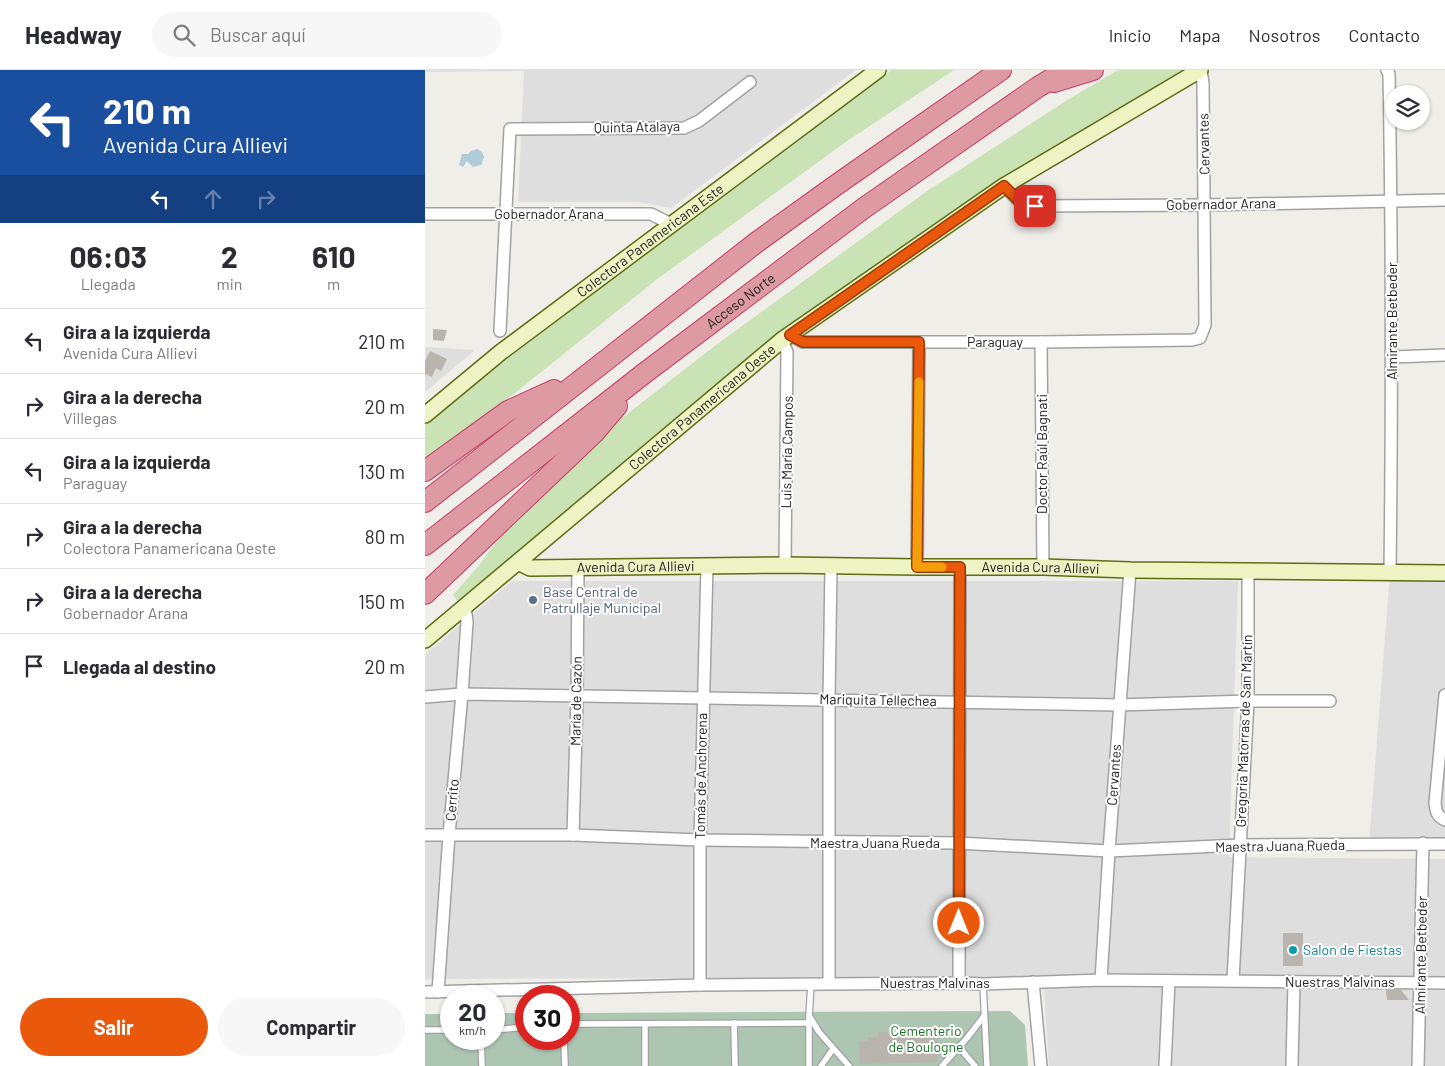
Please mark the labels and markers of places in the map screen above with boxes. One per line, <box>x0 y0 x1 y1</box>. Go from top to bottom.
pin <box>1014 185 1056 227</box>
place label: Base Central de Patrullaje Municipal <box>543 583 661 616</box>
marker: Base Central de Patrullaje Municipal <box>527 594 539 606</box>
place label: Salon de Fiestas <box>1303 941 1402 958</box>
marker: Salon de Fiestas <box>1287 944 1299 956</box>

